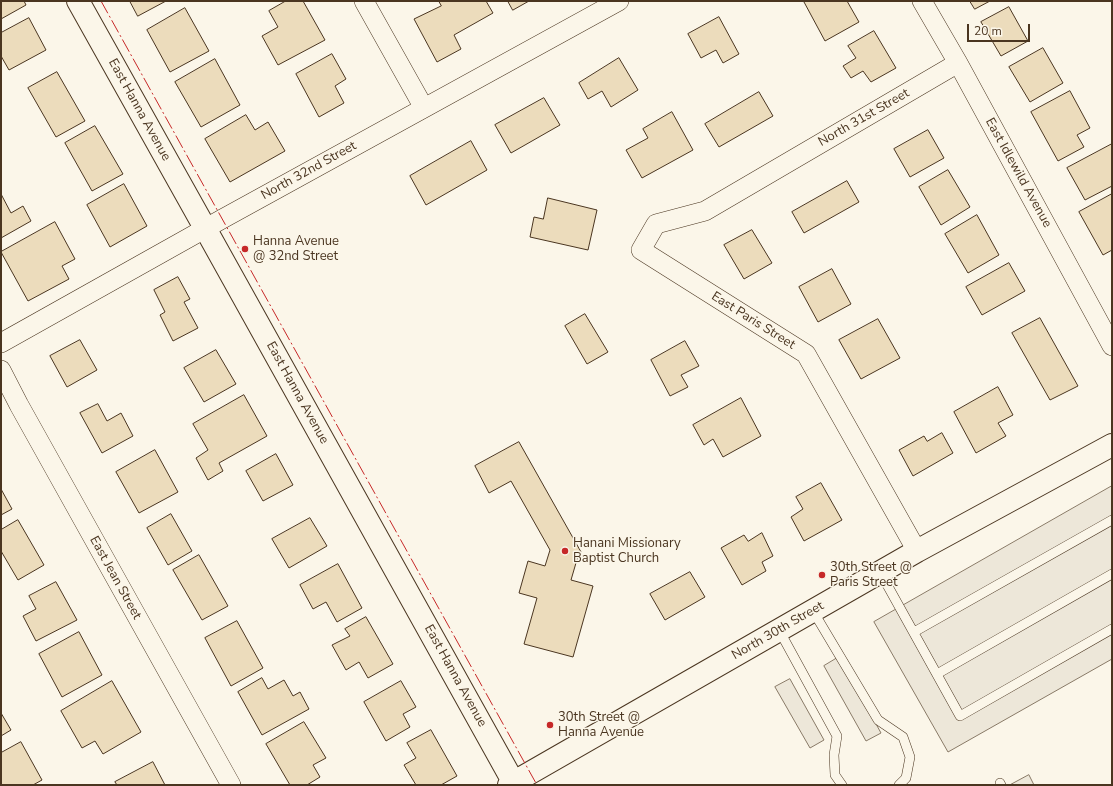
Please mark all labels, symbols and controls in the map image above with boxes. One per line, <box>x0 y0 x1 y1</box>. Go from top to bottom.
scale bar <box>969 16 1032 42</box>
text: 20 m <box>974 23 1002 39</box>
street label: East Hanna Avenue <box>104 56 174 164</box>
street label: North 31st Street <box>816 86 912 150</box>
street label: East Idlewild Avenue <box>981 115 1055 231</box>
street label: North 32nd Street <box>259 138 359 204</box>
place label: Hanna Avenue @ 32nd Street <box>253 234 339 265</box>
marker: Hanna Avenue @ 32nd Street <box>240 244 250 254</box>
street label: East Paris Street <box>708 289 798 353</box>
street label: East Hanna Avenue <box>262 339 332 447</box>
street label: East Jean Street <box>86 534 144 622</box>
place label: Hanani Missionary Baptist Church <box>573 536 681 567</box>
marker: Hanani Missionary Baptist Church <box>560 546 570 556</box>
place label: 30th Street @ Paris Street <box>830 560 912 591</box>
marker: 30th Street @ Paris Street <box>817 570 827 580</box>
street label: North 30th Street <box>729 598 827 664</box>
street label: East Hanna Avenue <box>420 622 490 730</box>
place label: 30th Street @ Hanna Avenue <box>558 710 644 741</box>
marker: 30th Street @ Hanna Avenue <box>545 720 555 730</box>

